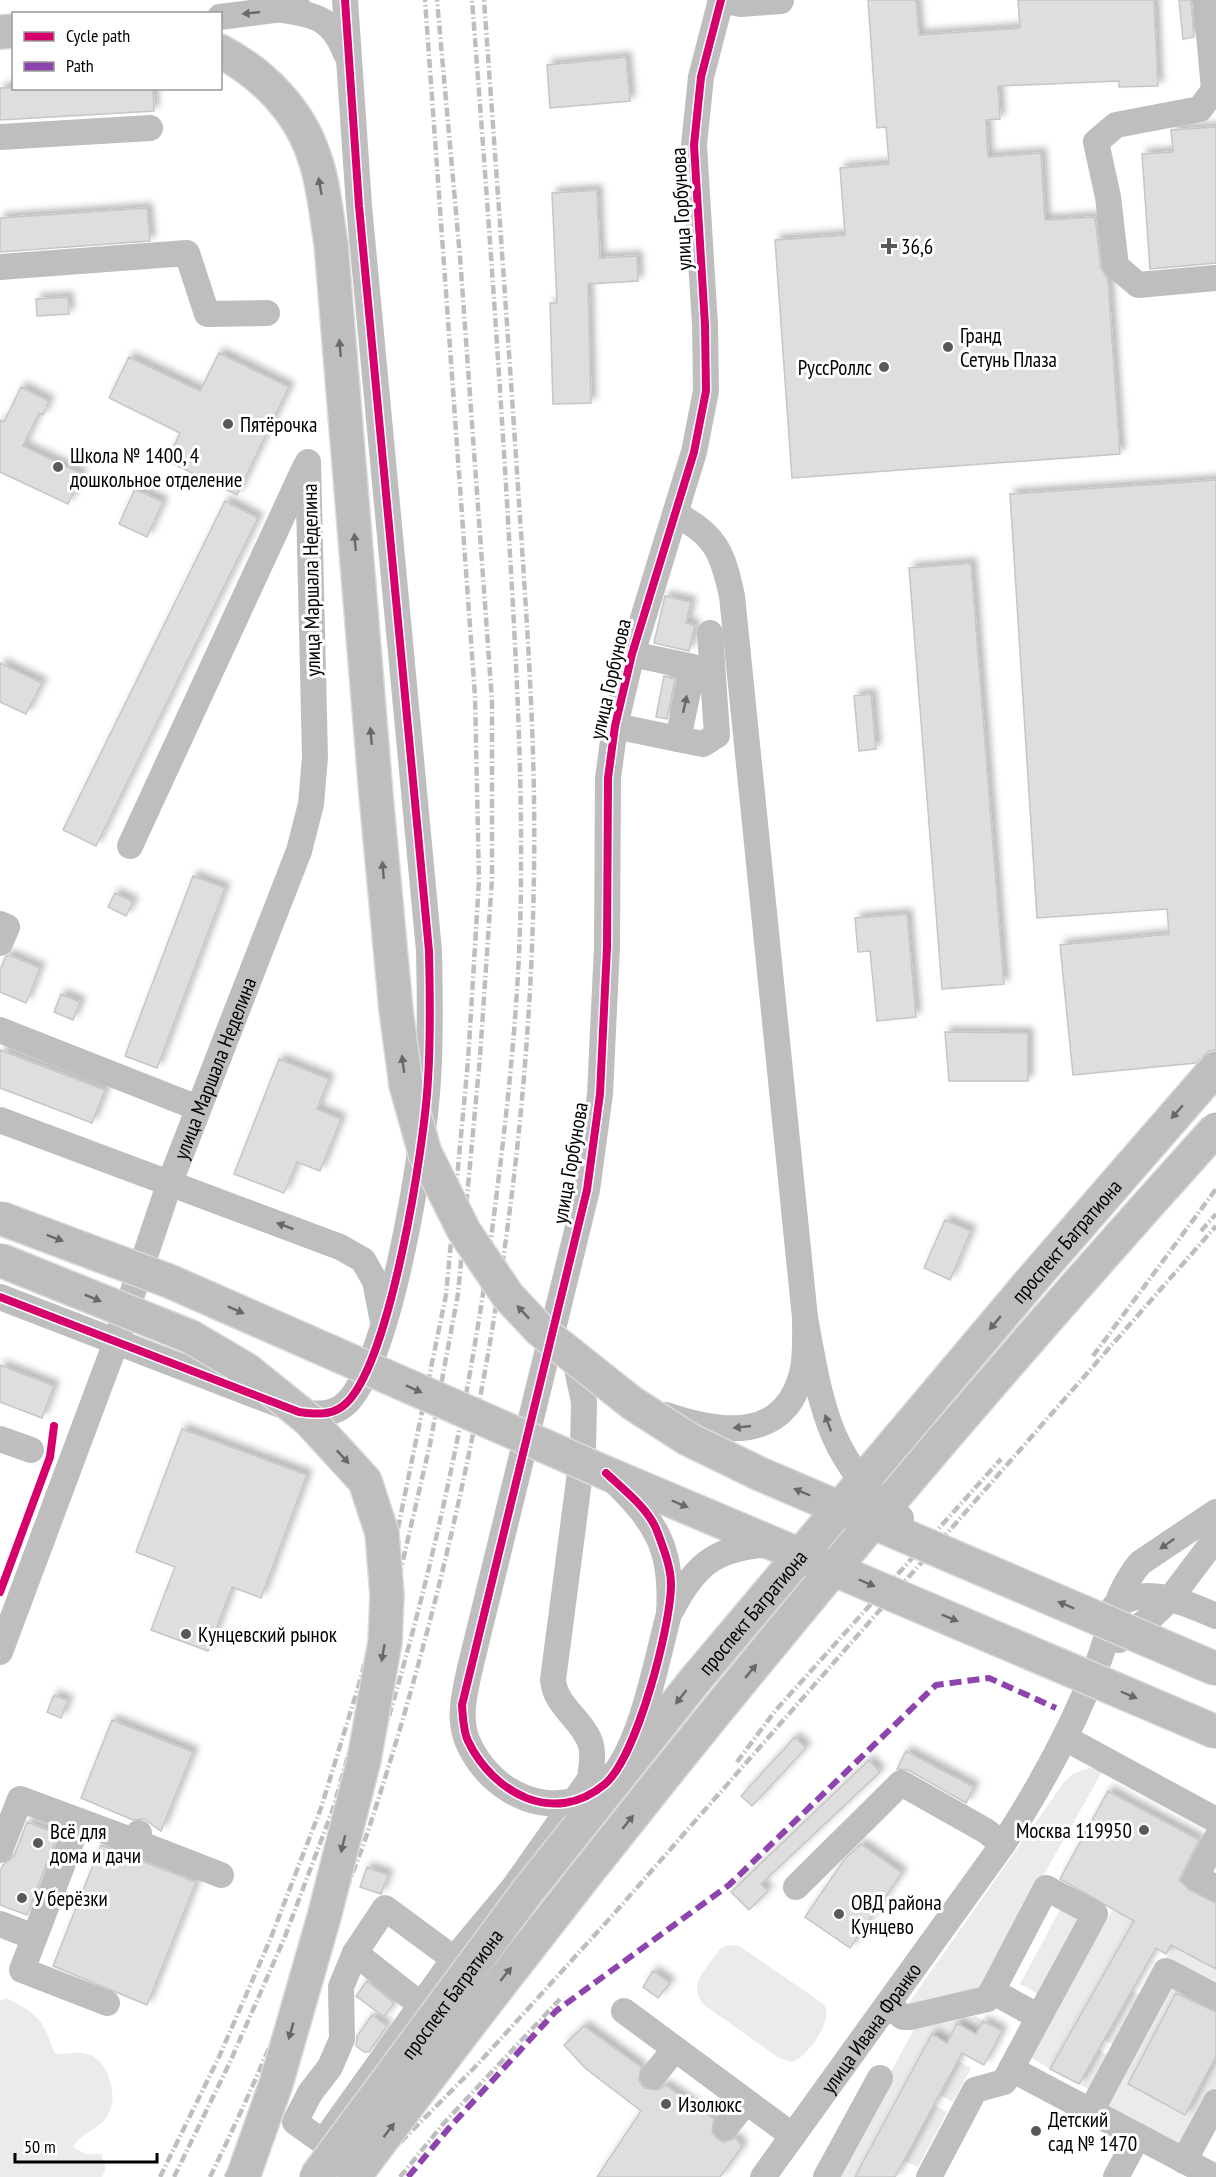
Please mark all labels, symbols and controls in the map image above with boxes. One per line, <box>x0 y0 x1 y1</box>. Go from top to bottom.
one-way arrow <box>242 8 261 18</box>
legend <box>12 12 222 90</box>
text: Cycle path <box>66 24 130 47</box>
text: Path <box>66 54 94 77</box>
street label: улица Горбунова <box>664 147 698 271</box>
one-way arrow <box>315 176 324 195</box>
place label: 36,6 <box>901 233 933 260</box>
marker: 36,6 <box>882 239 896 253</box>
place label: Гранд Сетунь Плаза <box>960 322 1057 373</box>
one-way arrow <box>335 338 344 357</box>
marker: Гранд Сетунь Плаза <box>941 340 955 354</box>
place label: РуссРоллс <box>798 354 873 381</box>
marker: РуссРоллс <box>877 360 891 374</box>
place label: Пятёрочка <box>240 411 317 438</box>
marker: Пятёрочка <box>221 417 235 431</box>
place label: Школа № 1400, 4 дошкольное отделение <box>70 442 243 493</box>
marker: Школа № 1400, 4 дошкольное отделение <box>51 460 65 474</box>
street label: улица Маршала Неделина <box>296 483 326 677</box>
one-way arrow <box>351 532 360 551</box>
street label: улица Горбунова <box>583 616 637 742</box>
one-way arrow <box>681 695 691 714</box>
one-way arrow <box>367 727 376 746</box>
one-way arrow <box>378 860 388 879</box>
street label: улица Маршала Неделина <box>167 973 262 1163</box>
one-way arrow <box>399 1054 408 1073</box>
street label: улица Горбунова <box>546 1100 594 1226</box>
one-way arrow <box>1171 1104 1184 1119</box>
street label: проспект Багратиона <box>1005 1173 1127 1308</box>
one-way arrow <box>276 1221 294 1231</box>
one-way arrow <box>46 1234 64 1243</box>
one-way arrow <box>84 1293 102 1303</box>
one-way arrow <box>516 1304 530 1319</box>
one-way arrow <box>227 1306 244 1315</box>
one-way arrow <box>989 1315 1002 1331</box>
one-way arrow <box>406 1384 424 1394</box>
one-way arrow <box>823 1414 833 1432</box>
one-way arrow <box>733 1422 752 1432</box>
one-way arrow <box>335 1450 349 1464</box>
one-way arrow <box>792 1487 810 1497</box>
one-way arrow <box>671 1499 689 1509</box>
one-way arrow <box>1159 1538 1175 1549</box>
street label: проспект Багратиона <box>692 1544 813 1680</box>
one-way arrow <box>858 1578 876 1588</box>
one-way arrow <box>1056 1600 1074 1610</box>
one-way arrow <box>941 1614 959 1623</box>
place label: Кунцевский рынок <box>198 1621 337 1648</box>
marker: Кунцевский рынок <box>179 1627 193 1641</box>
one-way arrow <box>378 1644 387 1663</box>
one-way arrow <box>744 1664 757 1679</box>
one-way arrow <box>675 1690 687 1705</box>
one-way arrow <box>1120 1691 1138 1700</box>
one-way arrow <box>622 1814 635 1830</box>
place label: Москва 119950 <box>1016 1817 1132 1844</box>
place label: Всё для дома и дачи <box>50 1818 141 1869</box>
marker: Москва 119950 <box>1137 1823 1151 1837</box>
one-way arrow <box>338 1835 347 1853</box>
marker: Всё для дома и дачи <box>31 1836 45 1850</box>
place label: У берёзки <box>34 1885 108 1912</box>
place label: ОВД района Кунцево <box>851 1889 942 1940</box>
marker: У берёзки <box>15 1891 29 1905</box>
marker: ОВД района Кунцево <box>832 1907 846 1921</box>
street label: проспект Багратиона <box>395 1923 509 2064</box>
street label: улица Ивана Франко <box>814 1957 927 2098</box>
one-way arrow <box>499 1967 512 1982</box>
one-way arrow <box>286 2023 295 2041</box>
place label: Изолюкс <box>678 2091 743 2118</box>
marker: Изолюкс <box>659 2097 673 2111</box>
place label: Детский сад № 1470 <box>1048 2106 1137 2157</box>
one-way arrow <box>383 2123 395 2139</box>
marker: Детский сад № 1470 <box>1029 2124 1043 2138</box>
scale bar <box>15 2126 158 2164</box>
text: 50 m <box>24 2135 56 2158</box>

